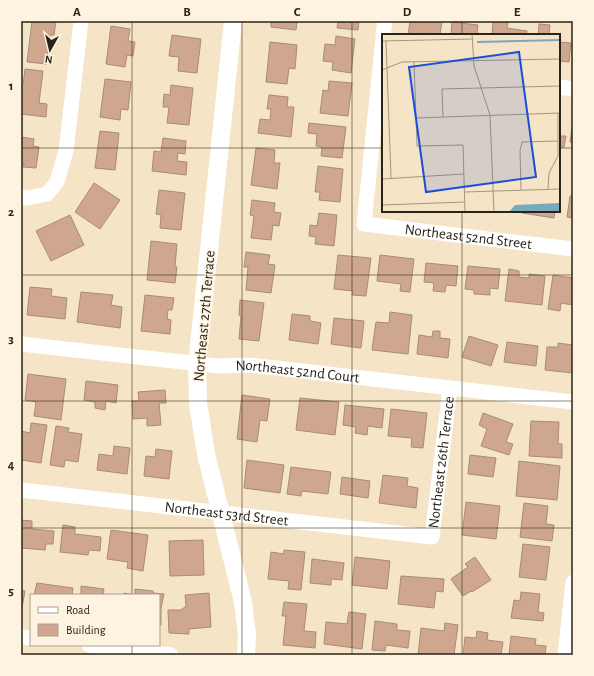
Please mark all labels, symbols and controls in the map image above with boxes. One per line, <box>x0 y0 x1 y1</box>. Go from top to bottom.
text: A <box>73 6 81 19</box>
text: B <box>183 6 191 19</box>
text: C <box>294 6 301 19</box>
text: D <box>403 6 412 19</box>
text: E <box>514 6 521 19</box>
north arrow <box>30 30 70 70</box>
inset map <box>382 34 560 212</box>
text: N <box>44 53 53 65</box>
text: 1 <box>9 80 13 93</box>
text: 2 <box>8 206 14 219</box>
street label: Northeast 52nd Street <box>404 222 533 252</box>
street label: Northeast 27th Terrace <box>191 250 218 382</box>
text: 3 <box>8 333 14 346</box>
street label: Northeast 52nd Court <box>235 358 360 386</box>
street label: Northeast 26th Terrace <box>426 395 457 529</box>
text: 4 <box>8 459 15 472</box>
street label: Northeast 53rd Street <box>164 500 289 529</box>
text: 5 <box>8 585 14 598</box>
legend <box>30 594 160 646</box>
text: Road <box>66 604 90 616</box>
text: Building <box>66 624 106 636</box>

